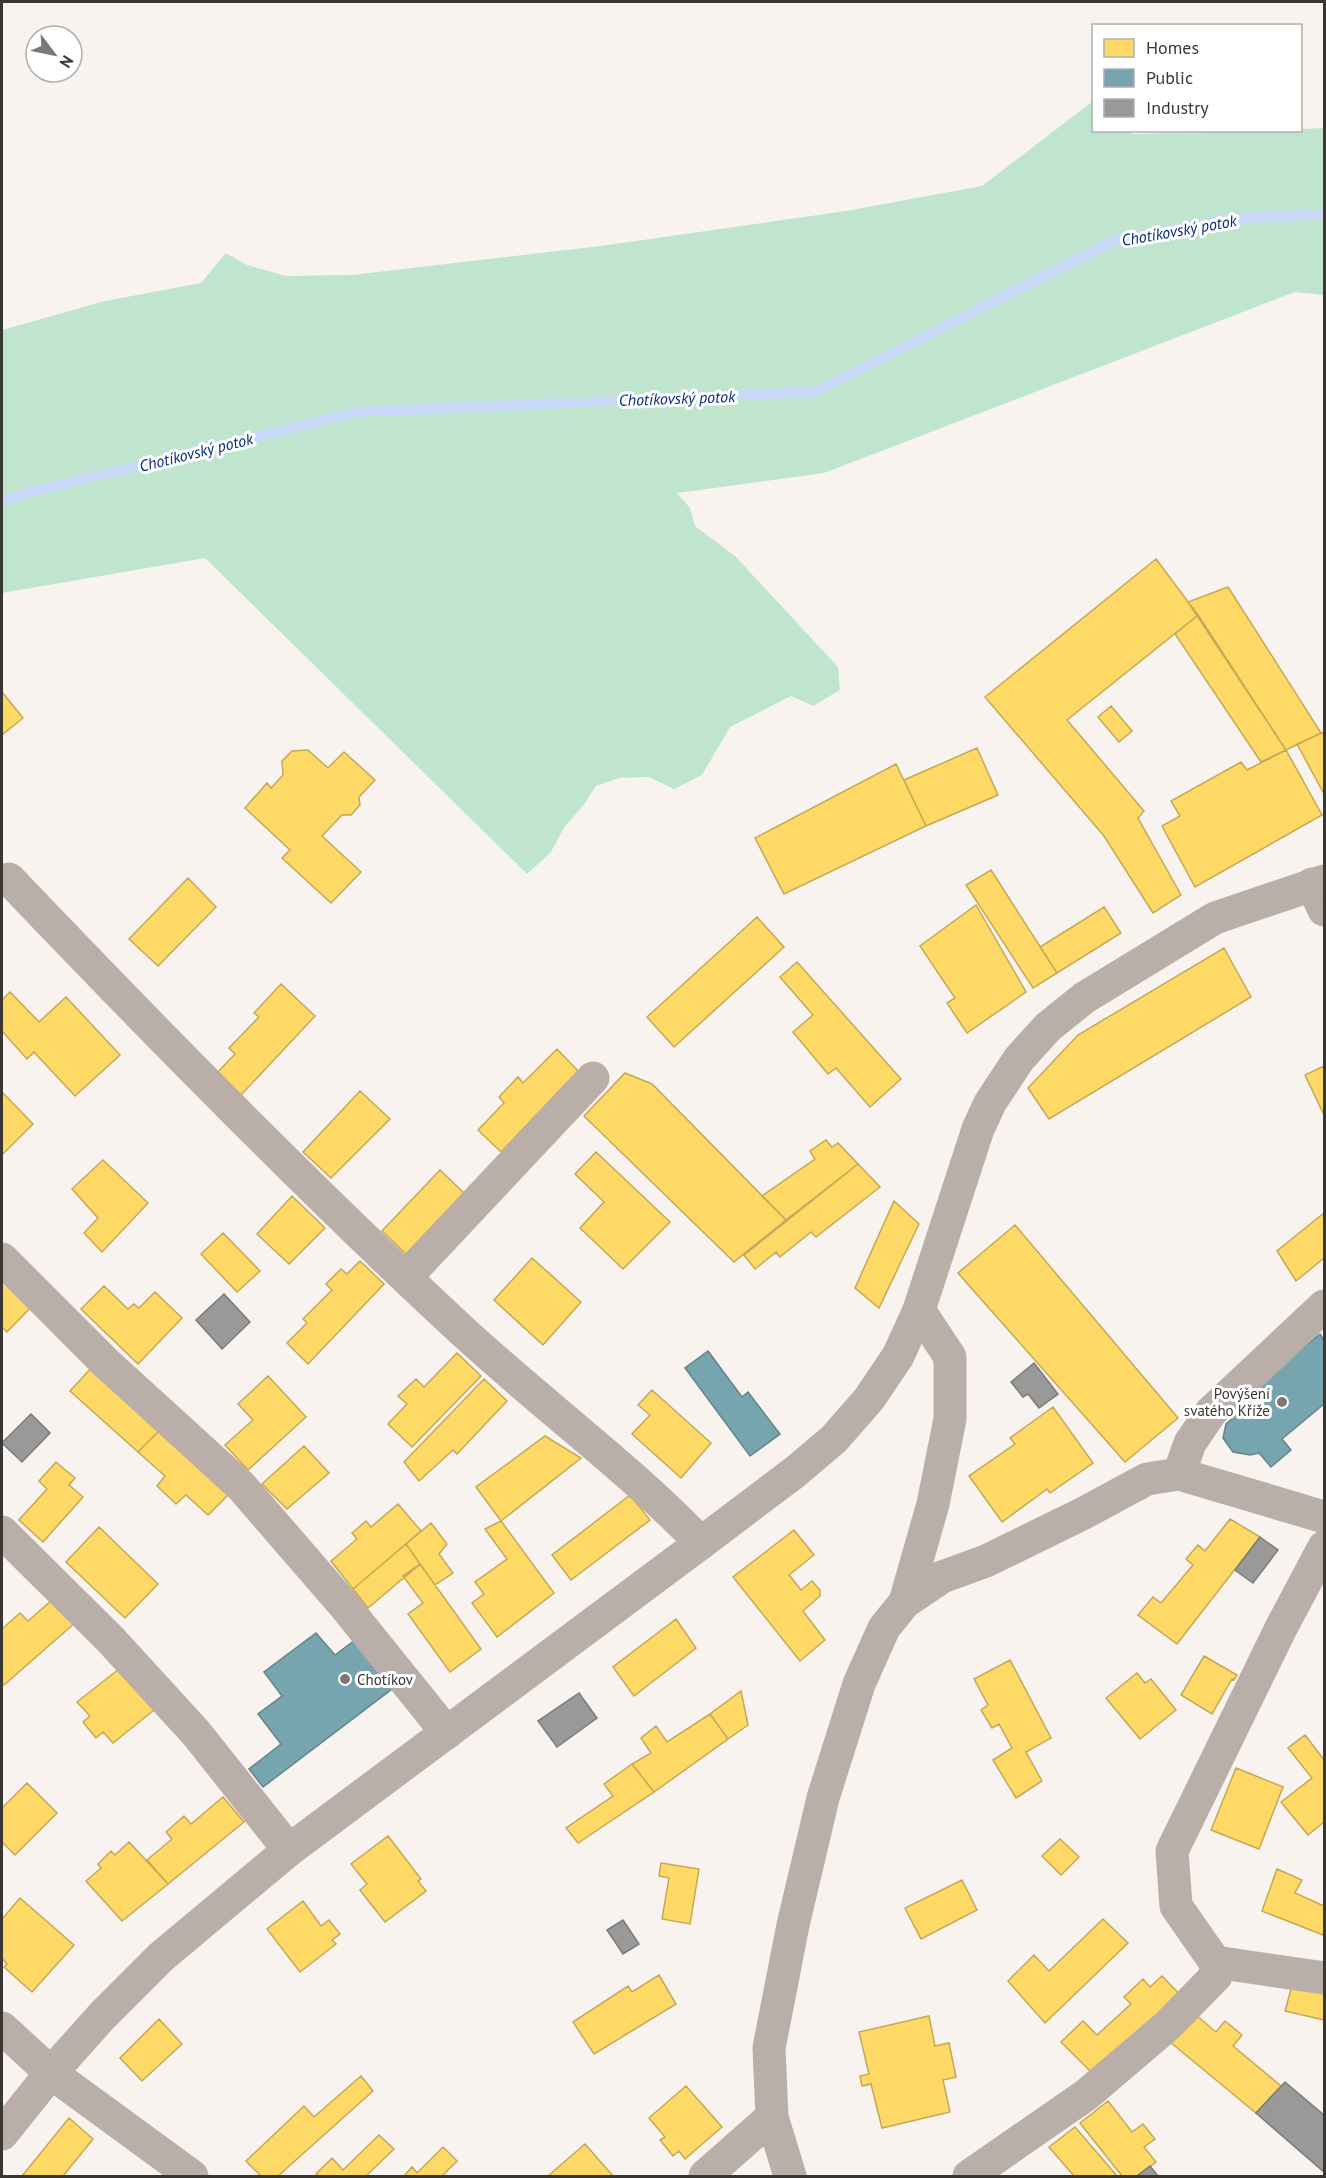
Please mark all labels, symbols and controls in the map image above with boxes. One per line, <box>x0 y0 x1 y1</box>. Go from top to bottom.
north arrow <box>24 24 84 84</box>
legend <box>1092 24 1302 132</box>
text: Homes <box>1146 36 1199 59</box>
text: N <box>55 52 78 72</box>
text: Public <box>1146 66 1193 89</box>
text: Industry <box>1146 96 1209 119</box>
water label: Chotíkovský potok <box>1120 210 1239 250</box>
water label: Chotíkovský potok <box>618 386 736 410</box>
water label: Chotíkovský potok <box>137 428 256 476</box>
place label: Povýšení svatého Kříže <box>1184 1384 1270 1420</box>
marker: Povýšení svatého Kříže <box>1275 1395 1289 1409</box>
place label: Chotíkov <box>357 1670 414 1689</box>
marker: Chotíkov <box>338 1672 352 1686</box>

